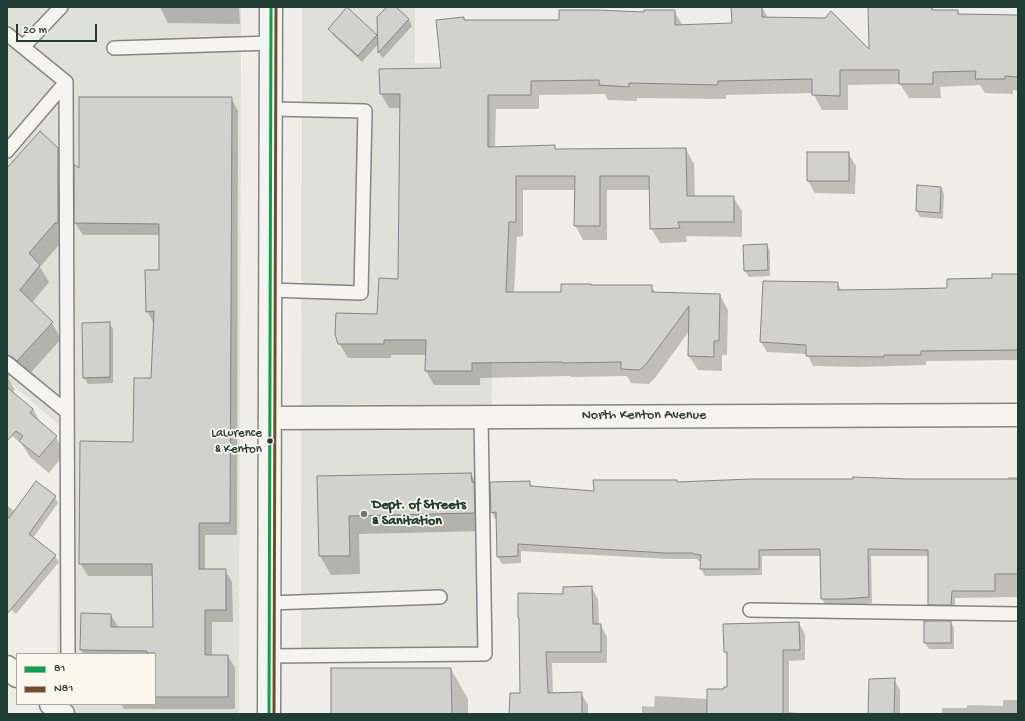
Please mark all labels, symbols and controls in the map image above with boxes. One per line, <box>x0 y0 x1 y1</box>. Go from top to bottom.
scale bar <box>18 16 99 42</box>
text: 20 m <box>23 24 47 38</box>
street label: North Kenton Avenue <box>582 408 706 424</box>
place label: Lawrence & Kenton <box>211 426 262 457</box>
marker: Lawrence & Kenton <box>265 436 275 446</box>
place label: Dept. of Streets & Sanitation <box>372 498 466 530</box>
marker: Dept. of Streets & Sanitation <box>359 509 369 519</box>
legend <box>16 653 156 705</box>
text: 81 <box>54 662 65 676</box>
text: N81 <box>54 682 73 696</box>

